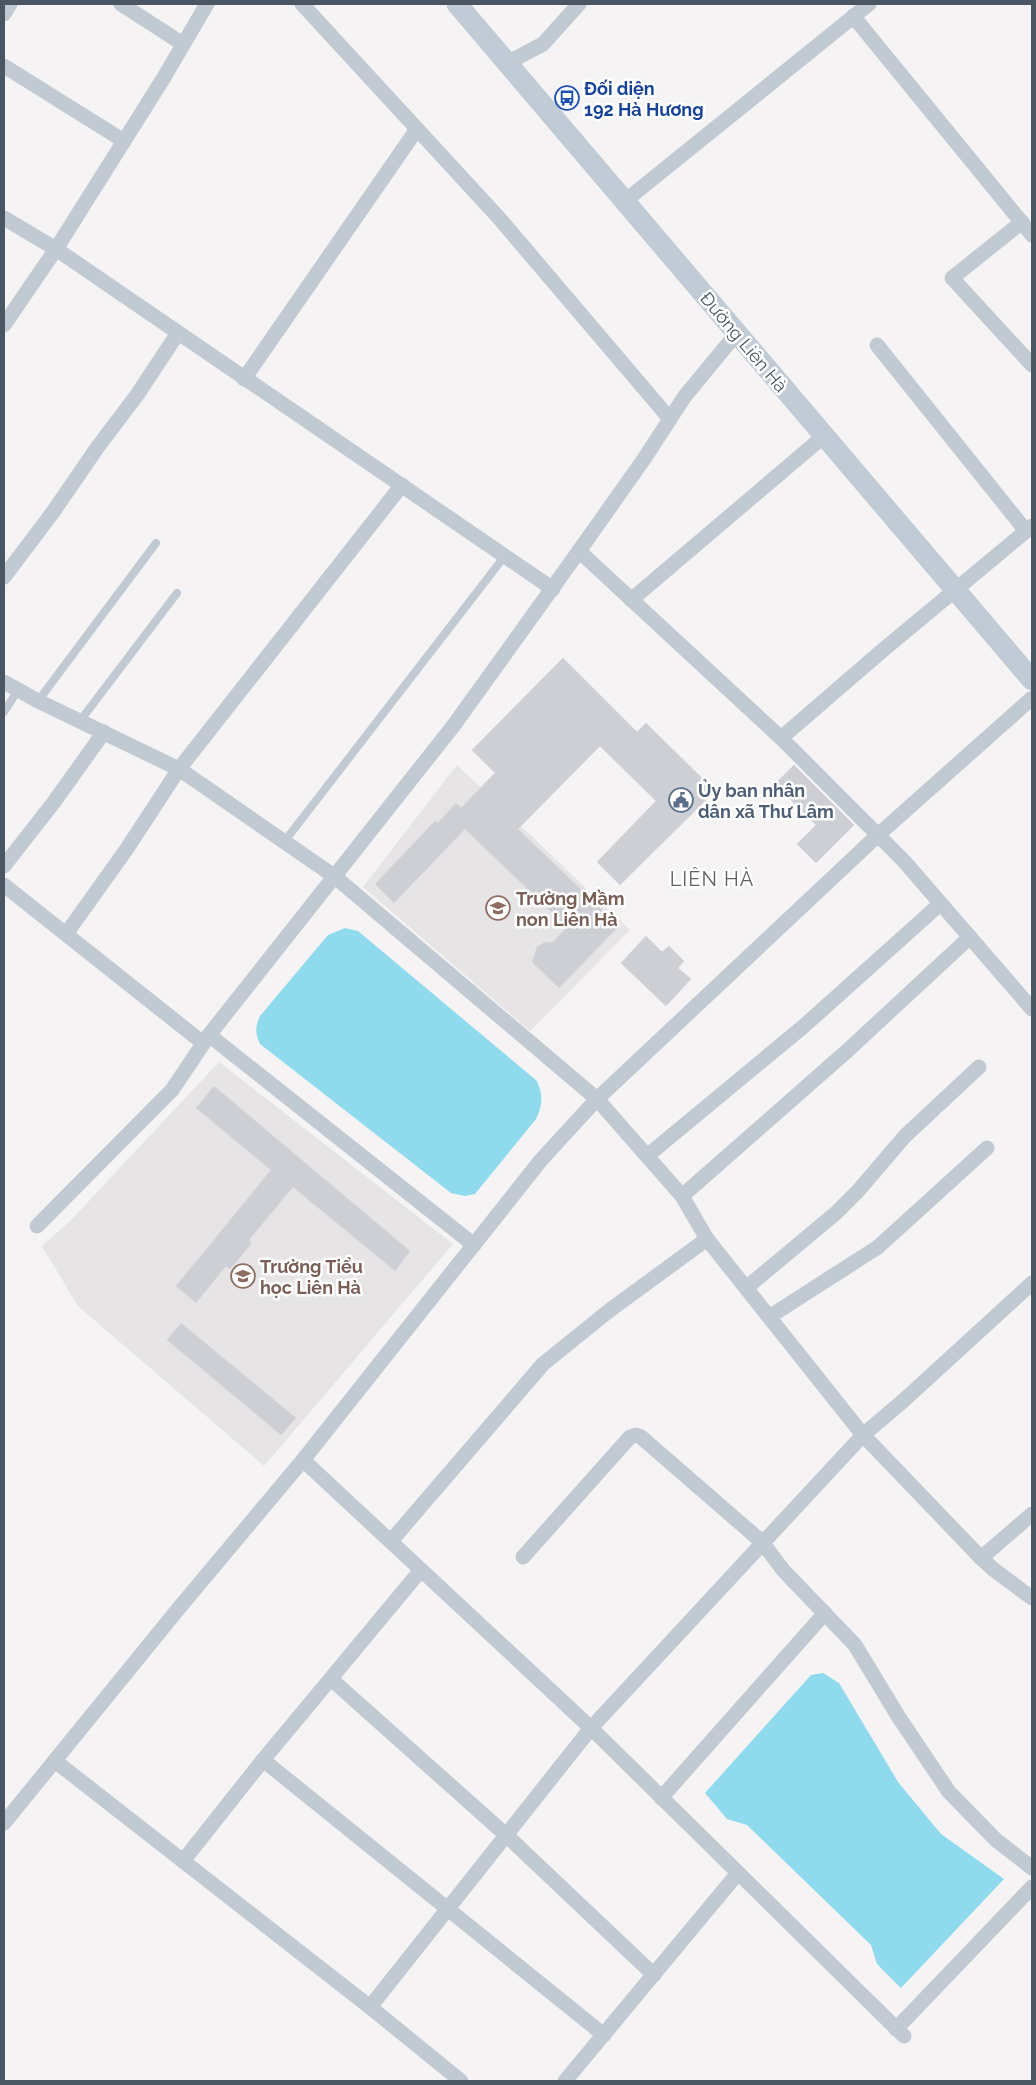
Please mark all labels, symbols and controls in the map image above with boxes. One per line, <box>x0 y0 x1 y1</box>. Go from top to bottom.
place label: Đối diện 192 Hà Hương <box>584 78 704 120</box>
bus stop icon: Đối diện 192 Hà Hương <box>554 85 580 111</box>
street label: Đường Liên Hà <box>696 288 792 396</box>
place label: Ủy ban nhân dân xã Thư Lâm <box>698 779 834 822</box>
public building icon: Ủy ban nhân dân xã Thư Lâm <box>668 787 694 813</box>
district label: LIÊN HÀ <box>670 867 754 891</box>
place label: Trường Mầm non Liên Hà <box>516 888 625 930</box>
school or university icon: Trường Mầm non Liên Hà <box>485 895 511 921</box>
place label: Trường Tiểu học Liên Hà <box>260 1256 363 1298</box>
school or university icon: Trường Tiểu học Liên Hà <box>230 1263 256 1289</box>

